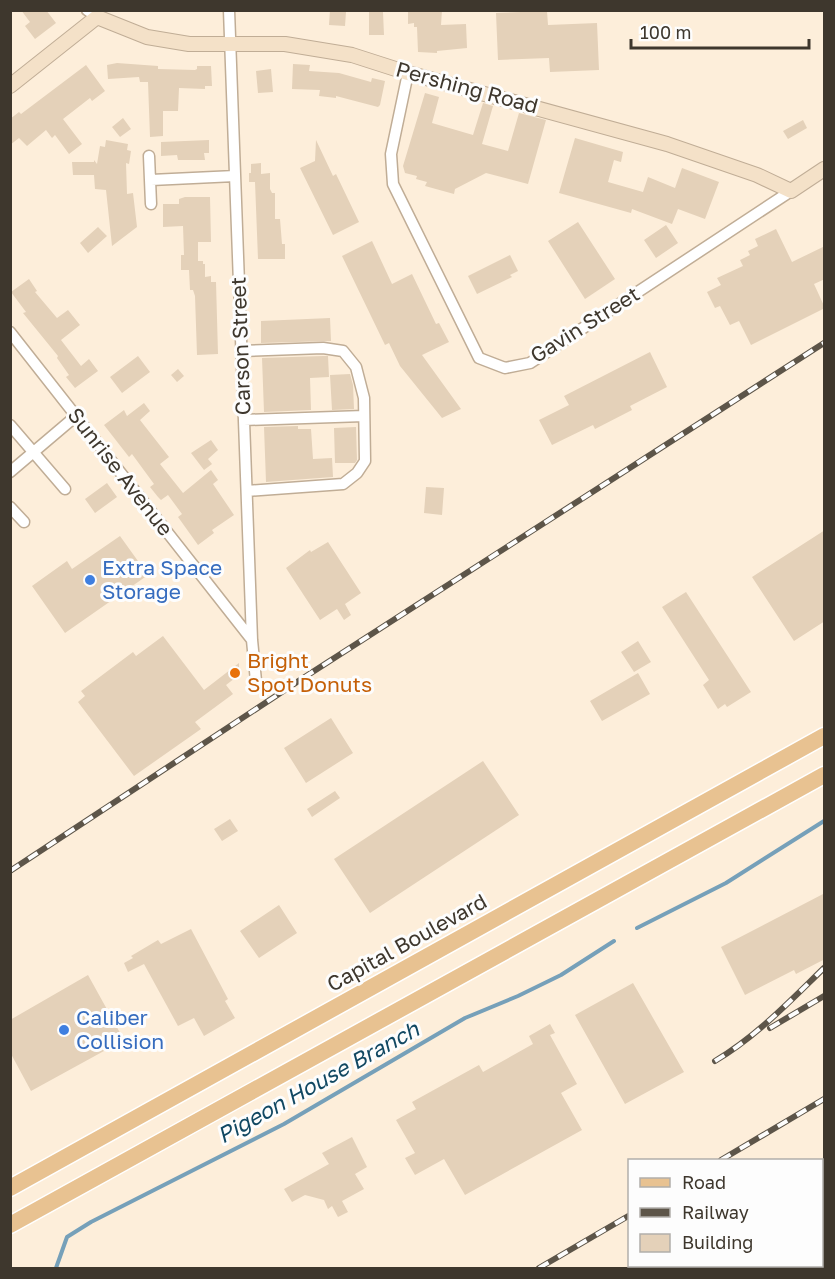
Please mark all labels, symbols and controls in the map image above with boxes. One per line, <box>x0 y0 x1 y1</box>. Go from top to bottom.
scale bar <box>631 12 810 50</box>
text: 100 m <box>640 21 691 43</box>
street label: Pershing Road <box>393 56 541 119</box>
street label: Carson Street <box>225 276 255 416</box>
street label: Gavin Street <box>525 280 644 368</box>
street label: Sunrise Avenue <box>63 402 179 541</box>
place label: Extra Space Storage <box>102 554 222 604</box>
marker: Extra Space Storage <box>83 573 97 587</box>
place label: Bright Spot Donuts <box>247 647 372 697</box>
marker: Bright Spot Donuts <box>228 666 242 680</box>
street label: Capital Boulevard <box>322 887 491 997</box>
place label: Caliber Collision <box>76 1004 164 1054</box>
water label: Pigeon House Branch <box>212 1014 425 1148</box>
marker: Caliber Collision <box>57 1023 71 1037</box>
legend <box>628 1159 823 1267</box>
text: Road <box>682 1171 726 1193</box>
text: Railway <box>682 1201 749 1223</box>
text: Building <box>682 1231 753 1253</box>

